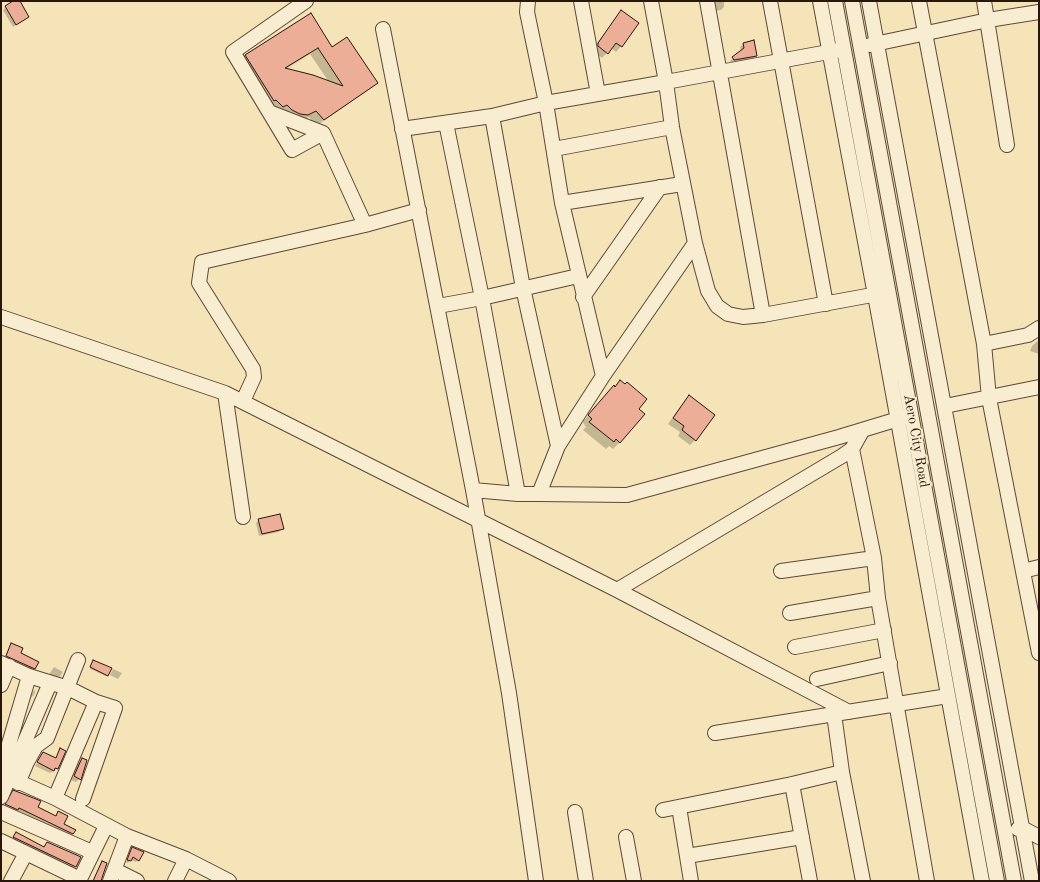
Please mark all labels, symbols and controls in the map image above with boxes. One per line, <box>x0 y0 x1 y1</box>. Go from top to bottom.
street label: Aero City Road <box>900 393 932 489</box>

